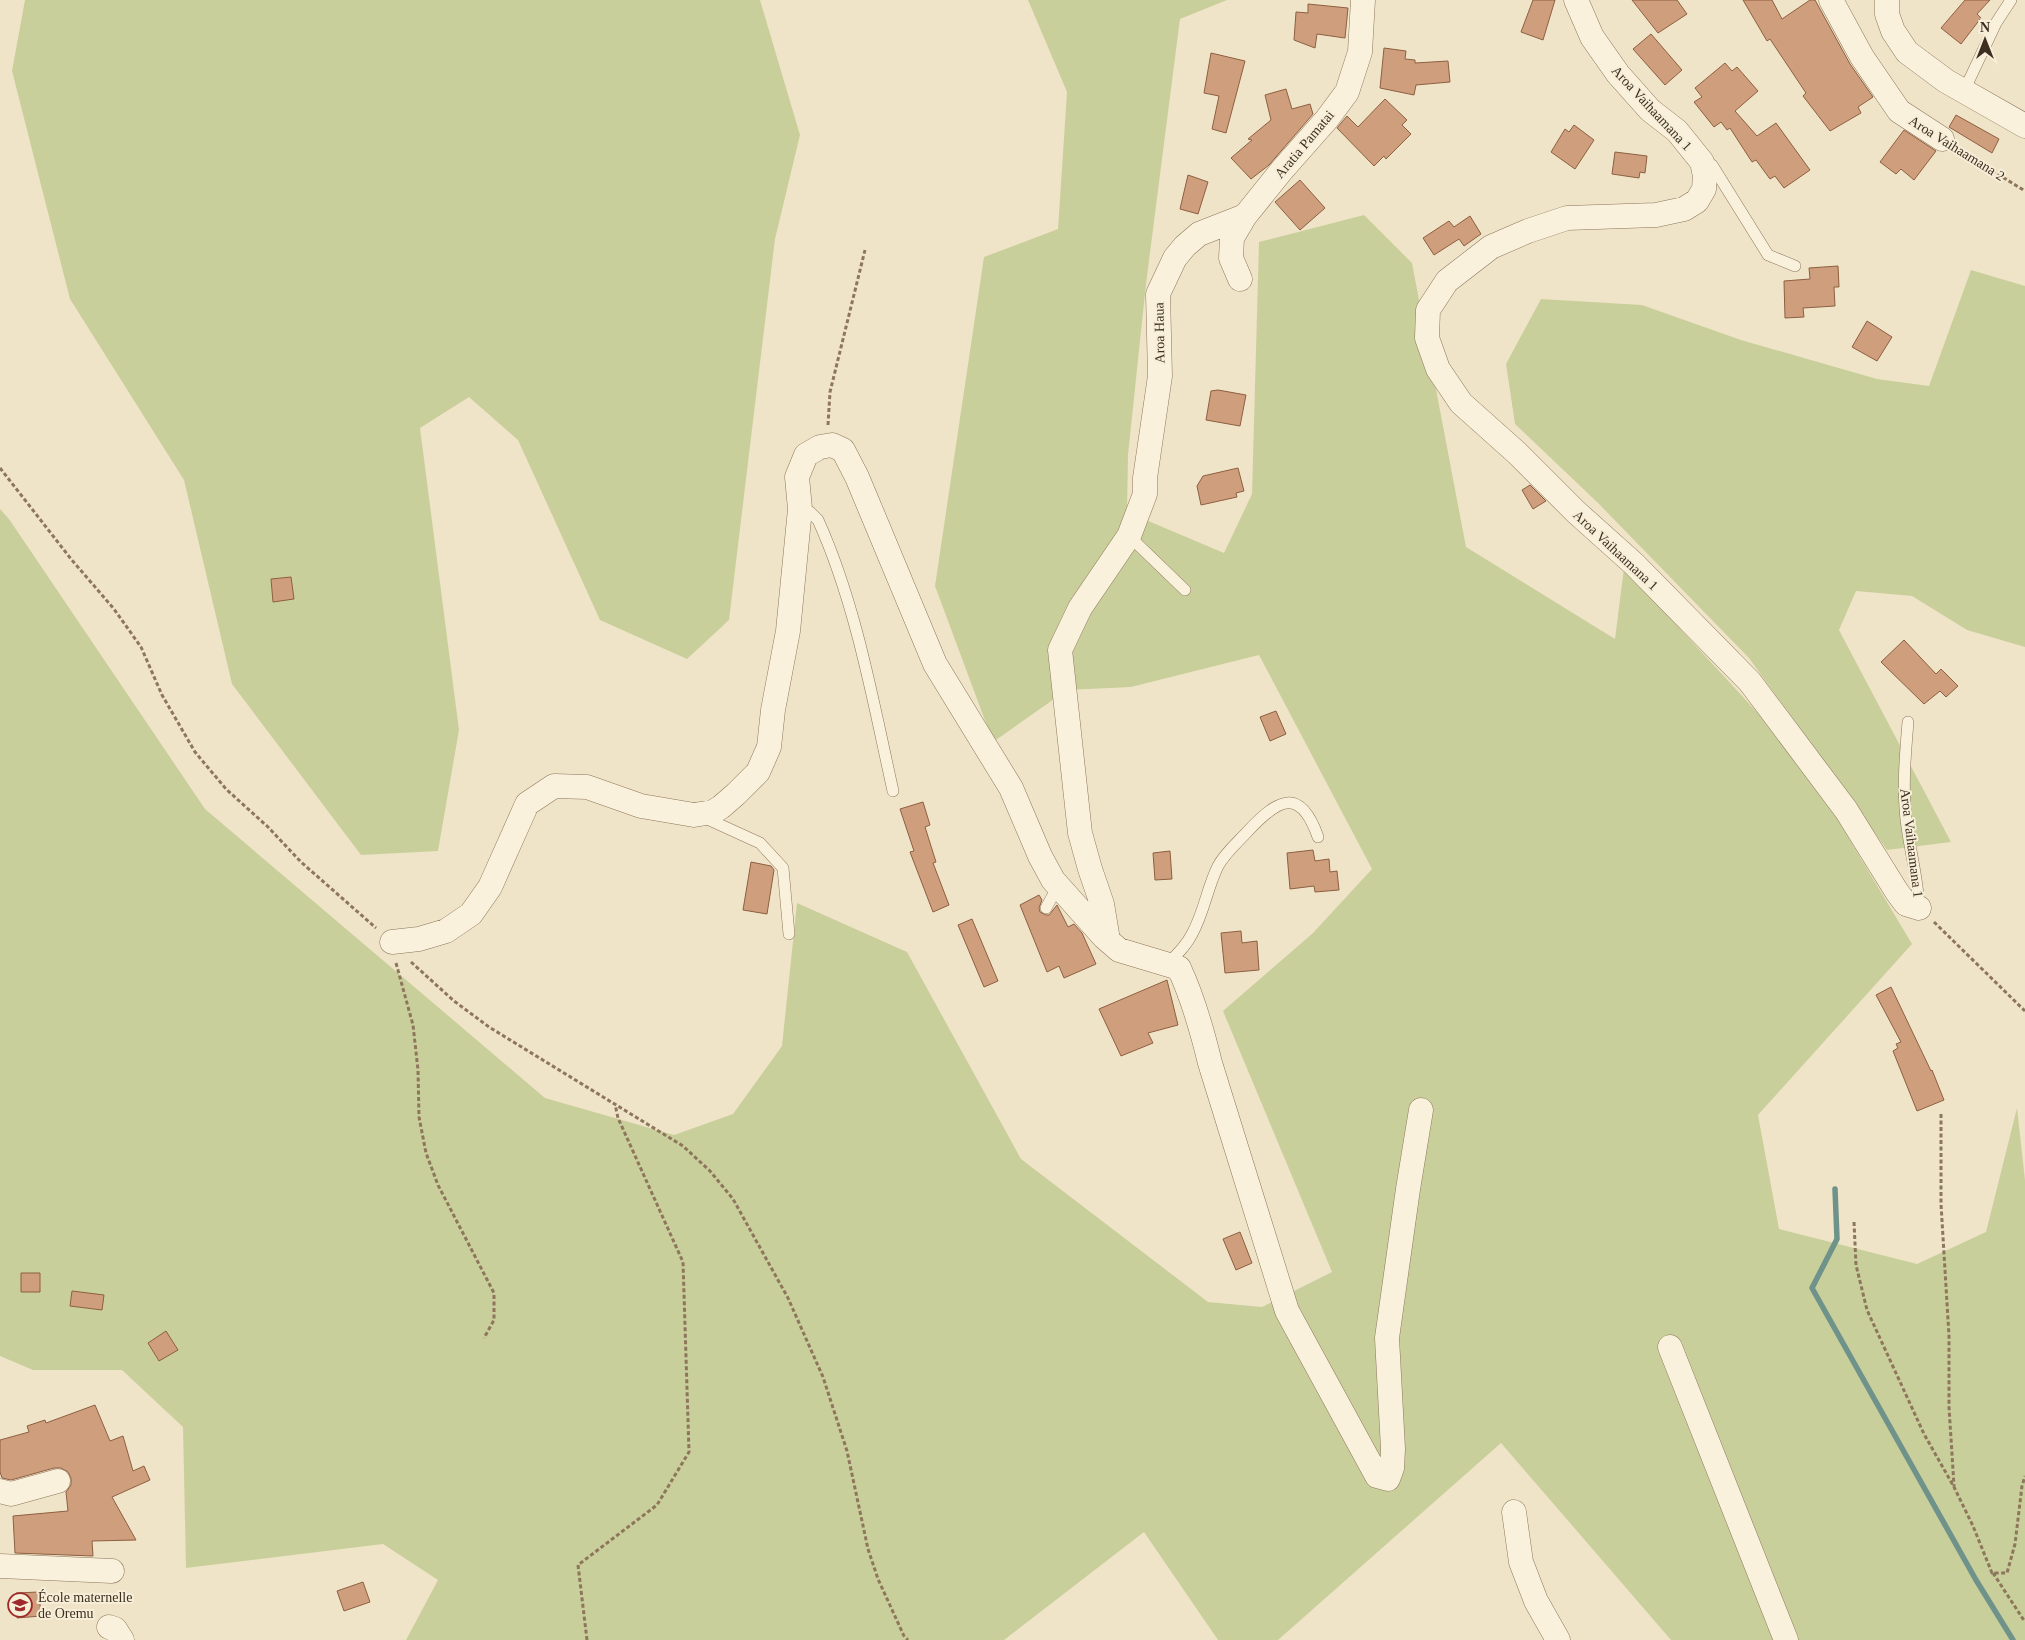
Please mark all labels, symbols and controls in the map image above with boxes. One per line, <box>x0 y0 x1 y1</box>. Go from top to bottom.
north arrow <box>1960 15 2010 65</box>
text: N <box>1980 20 1990 35</box>
street label: Aroa Vaihaamana 1 <box>1609 63 1695 154</box>
street label: Aratia Pamatai <box>1272 107 1337 181</box>
street label: Aroa Vaihaamana 2 <box>1906 113 2007 184</box>
street label: Aroa Haua <box>1151 302 1168 364</box>
street label: Aroa Vaihaamana 1 <box>1570 507 1661 593</box>
street label: Aroa Vaihaamana 1 <box>1897 787 1926 899</box>
place label: École maternelle de Oremu <box>38 1589 132 1621</box>
school or university icon: École maternelle de Oremu <box>7 1592 33 1618</box>

